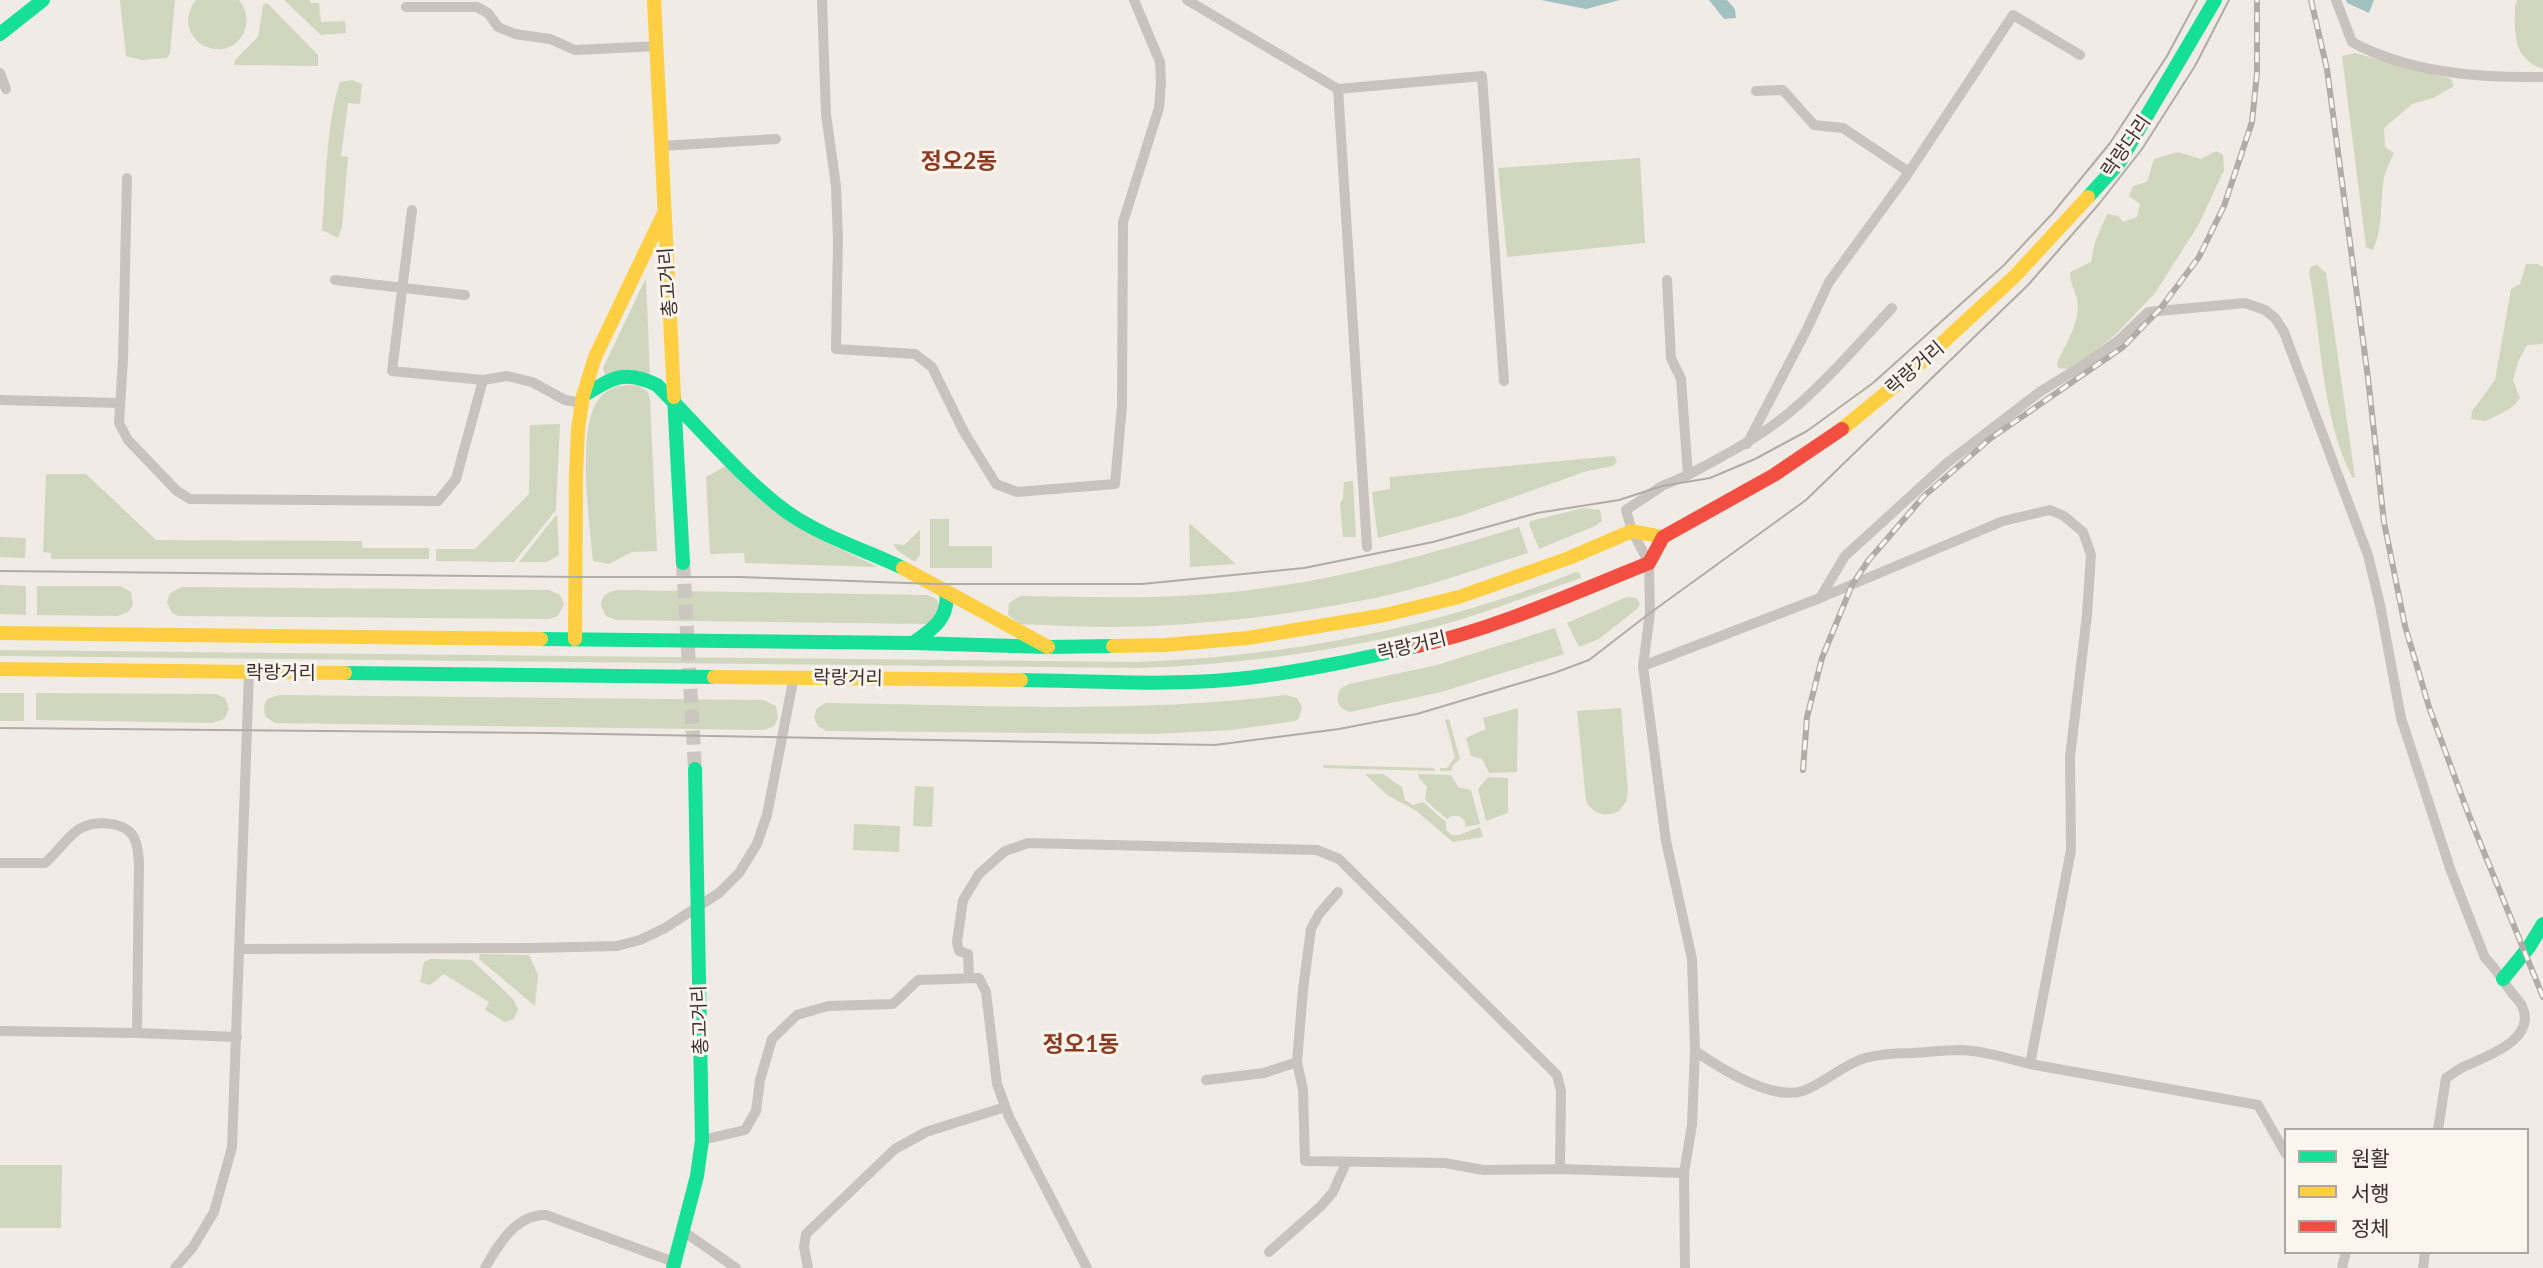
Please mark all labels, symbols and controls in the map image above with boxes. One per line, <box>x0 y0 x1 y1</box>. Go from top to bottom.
street label: 락랑다리 <box>2097 111 2155 181</box>
district label: 정오2동 <box>921 148 997 176</box>
street label: 총고거리 <box>654 246 682 318</box>
street label: 락랑거리 <box>1881 336 1949 400</box>
street label: 락랑거리 <box>1375 627 1449 665</box>
street label: 락랑거리 <box>246 662 316 684</box>
street label: 락랑거리 <box>813 666 883 690</box>
street label: 총고거리 <box>687 985 713 1055</box>
district label: 정오1동 <box>1043 1031 1119 1059</box>
legend <box>2284 1128 2529 1254</box>
text: 원활 <box>2351 1145 2390 1170</box>
text: 서행 <box>2351 1180 2390 1205</box>
text: 정체 <box>2351 1215 2390 1240</box>

